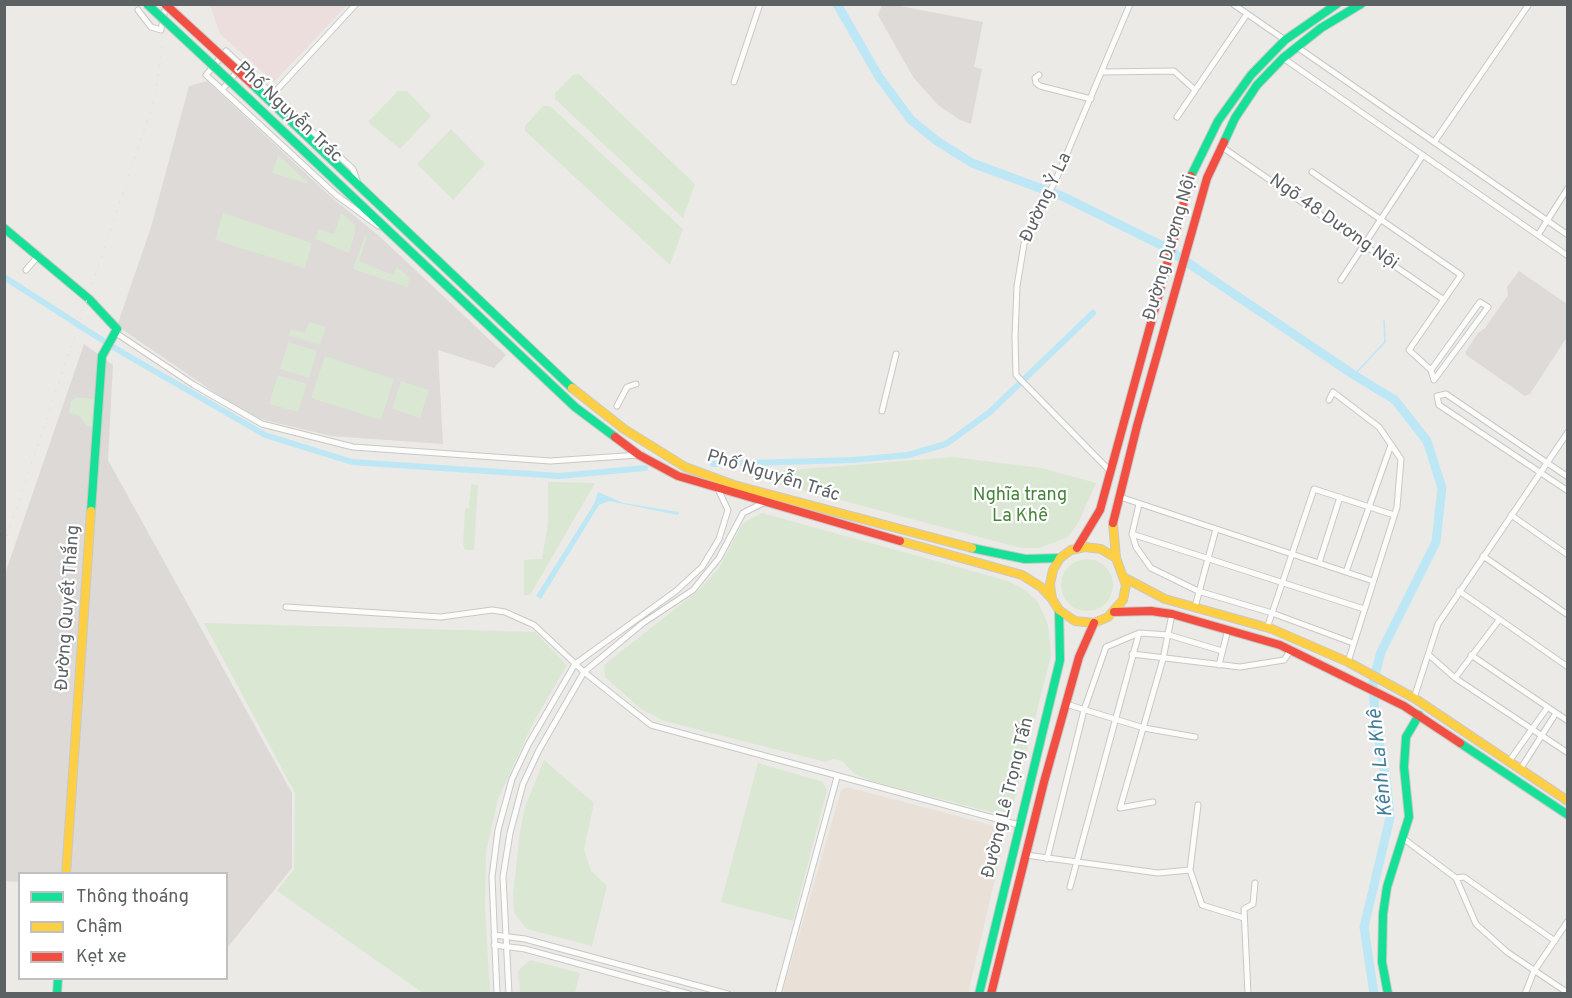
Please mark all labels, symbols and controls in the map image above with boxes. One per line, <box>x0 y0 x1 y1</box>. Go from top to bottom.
street label: Phố Nguyễn Trác <box>230 58 346 168</box>
street label: Đường Ỷ La <box>1017 150 1077 246</box>
street label: Ngõ 48 Dương Nội <box>1264 170 1402 276</box>
street label: Đường Dương Nội <box>1140 173 1202 323</box>
street label: Phố Nguyễn Trác <box>704 447 842 507</box>
park label: Nghĩa trang La Khê <box>973 485 1067 528</box>
street label: Đường Quyết Thắng <box>52 524 86 692</box>
water label: Kênh La Khê <box>1364 708 1400 818</box>
street label: Đường Lê Trọng Tấn <box>979 715 1039 881</box>
legend <box>18 872 228 980</box>
text: Thông thoáng <box>76 886 189 909</box>
text: Chậm <box>76 916 123 939</box>
text: Kẹt xe <box>76 946 126 969</box>

